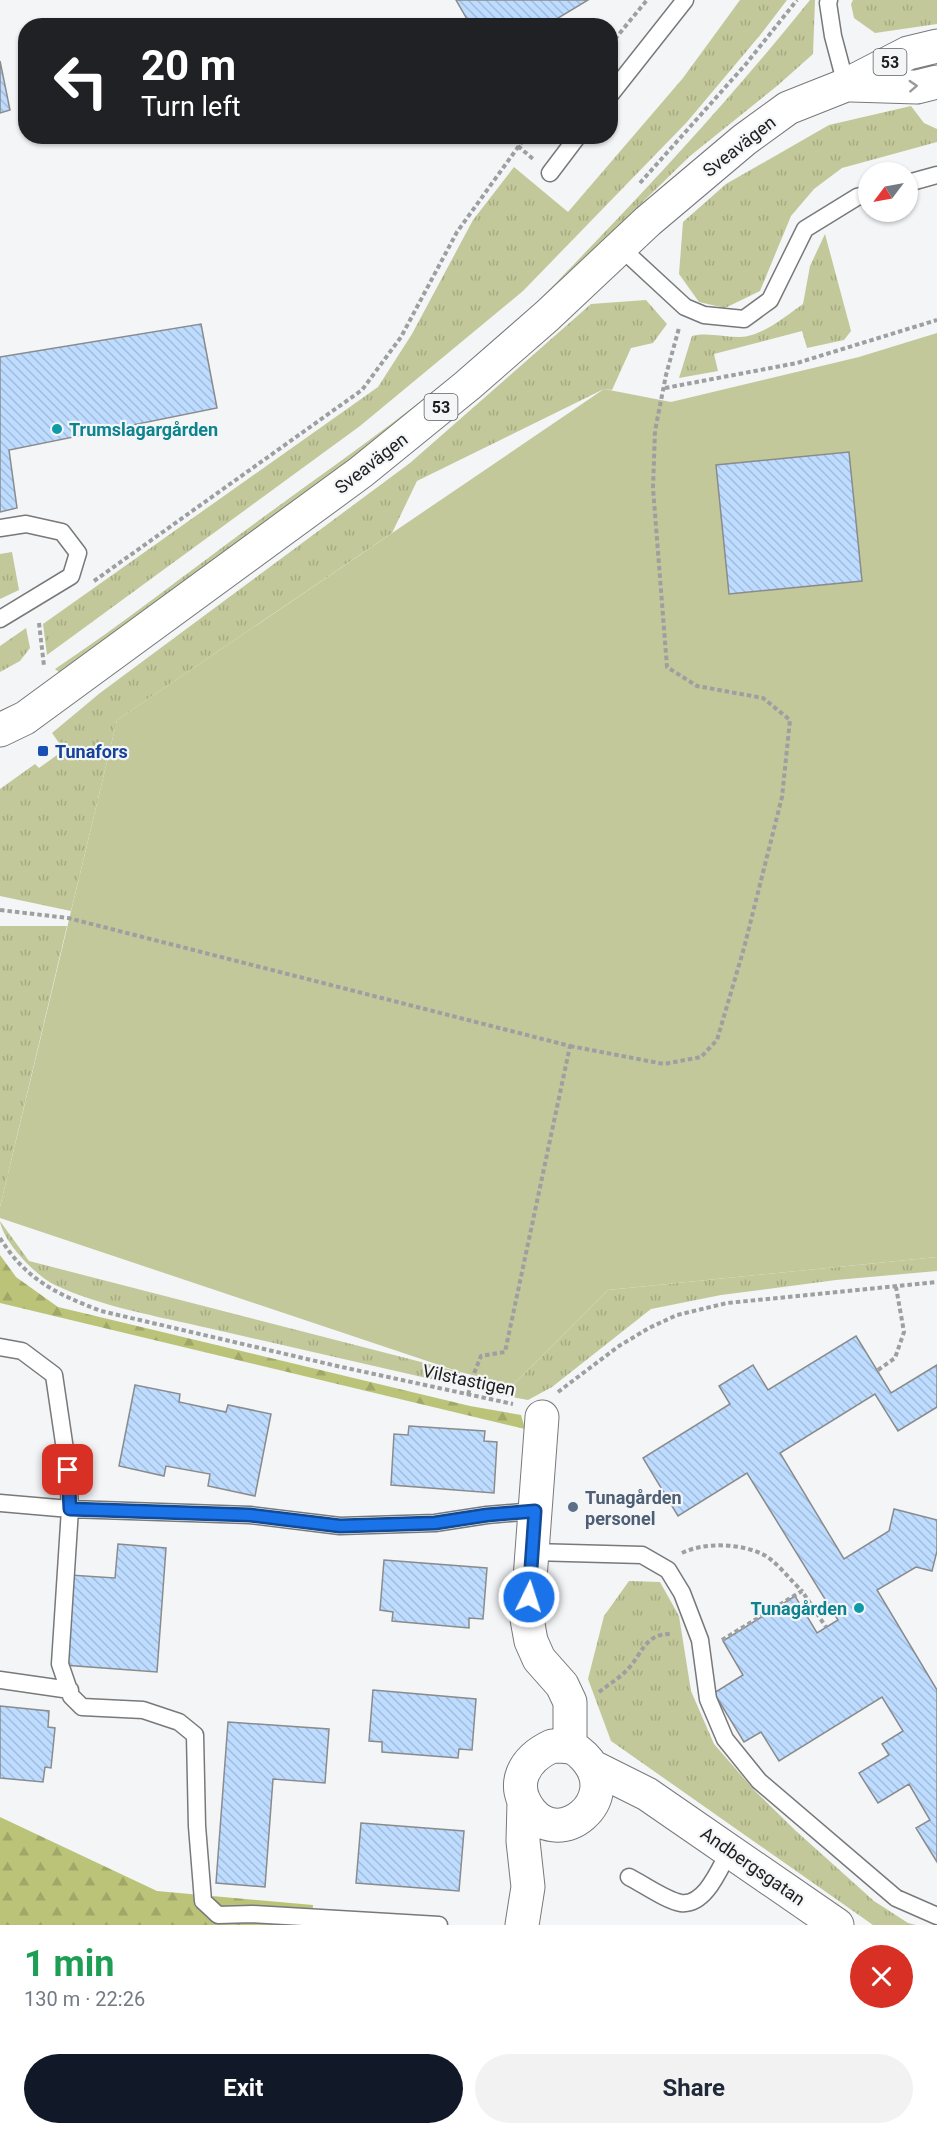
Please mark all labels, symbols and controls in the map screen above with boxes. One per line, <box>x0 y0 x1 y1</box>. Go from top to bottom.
text: 20 m <box>141 41 236 90</box>
icon: left <box>42 42 120 120</box>
road number: 53 <box>874 49 906 75</box>
one-way arrow <box>908 79 917 92</box>
text: Turn left <box>141 91 241 123</box>
street label: Sveavägen <box>698 111 780 181</box>
north arrow <box>858 162 918 222</box>
map controls <box>858 162 918 222</box>
road number: 53 <box>424 394 458 420</box>
place label: Trumslagargården <box>69 419 218 440</box>
marker: Trumslagargården <box>50 422 64 436</box>
street label: Sveavägen <box>330 428 412 498</box>
place label: Tunafors <box>55 741 128 762</box>
marker: Tunafors <box>36 744 50 758</box>
street label: Vilstastigen <box>421 1360 517 1400</box>
pin <box>42 1444 93 1495</box>
icon: arrive <box>51 1453 84 1486</box>
place label: Tunagården personel <box>585 1487 682 1529</box>
marker: Tunagården personel <box>566 1500 580 1514</box>
position arrow <box>497 1565 561 1629</box>
place label: Tunagården <box>750 1598 847 1619</box>
marker: Tunagården <box>852 1601 866 1615</box>
street label: Andbergsgatan <box>697 1822 809 1910</box>
text: 1 min <box>24 1943 115 1985</box>
button: close <box>850 1945 913 2008</box>
text: 130 m · 22:26 <box>24 1987 145 2011</box>
button: Exit <box>24 2054 463 2123</box>
button: Share <box>475 2054 913 2123</box>

